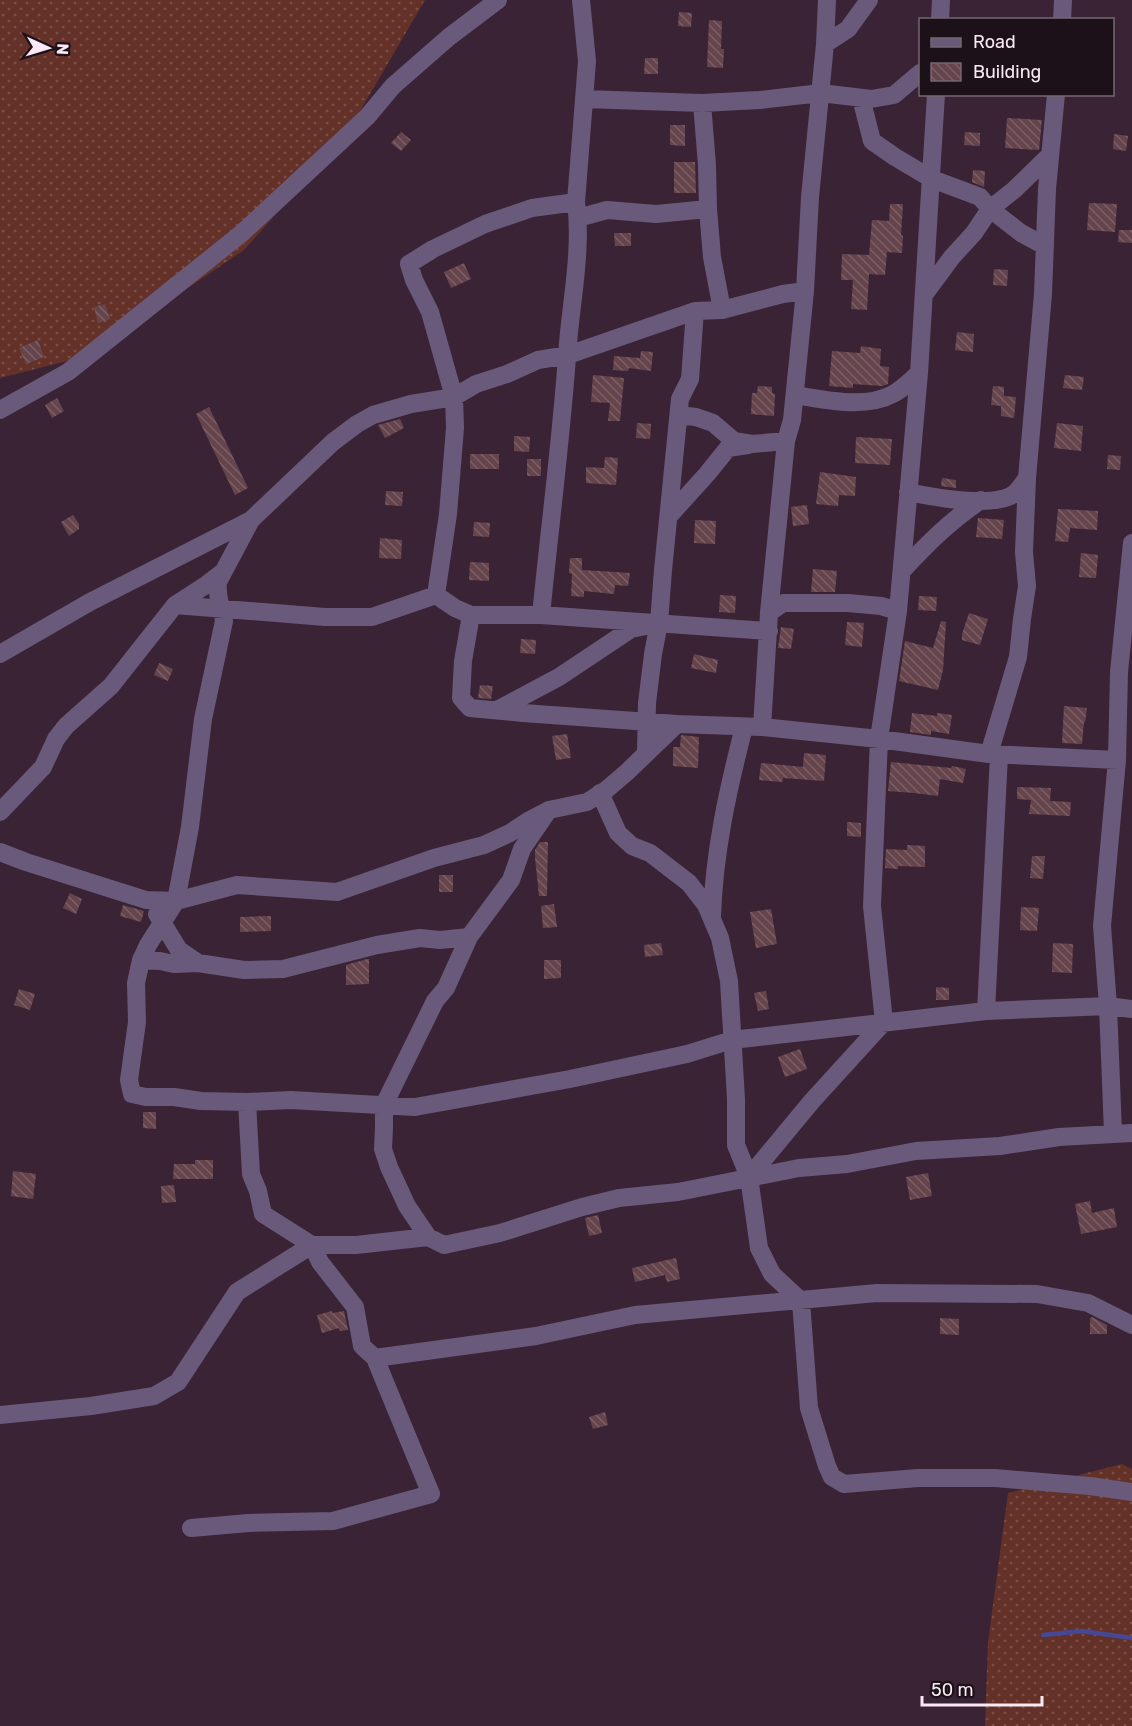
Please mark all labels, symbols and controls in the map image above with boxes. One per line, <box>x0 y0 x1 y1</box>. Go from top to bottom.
north arrow <box>18 18 78 78</box>
legend <box>919 18 1114 96</box>
text: Road <box>973 31 1016 53</box>
text: N <box>53 43 72 55</box>
text: Building <box>973 61 1041 83</box>
scale bar <box>922 1669 1042 1707</box>
text: 50 m <box>931 1679 974 1701</box>

